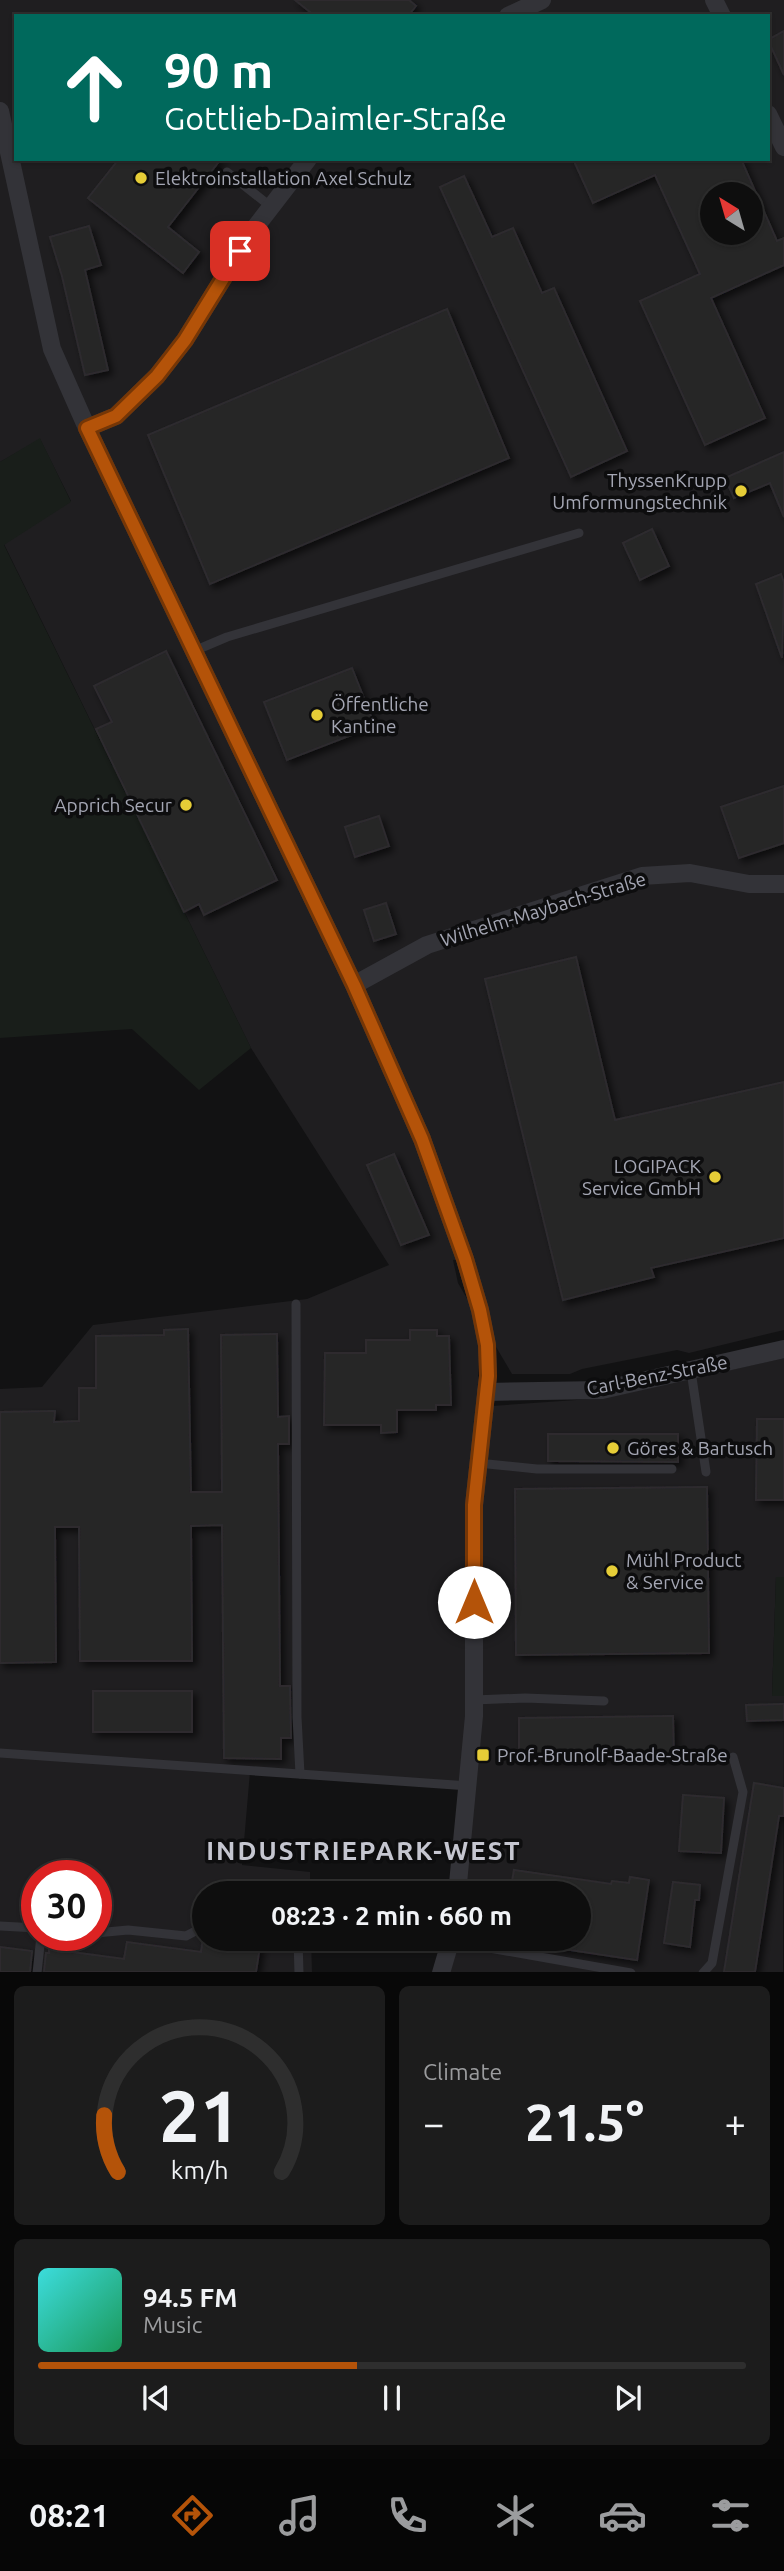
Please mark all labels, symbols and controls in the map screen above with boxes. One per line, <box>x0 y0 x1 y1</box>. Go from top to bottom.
icon: ahead <box>49 42 140 133</box>
text: 90 m <box>164 42 273 97</box>
text: Gottlieb-Daimler-Straße <box>164 100 507 136</box>
place label: Elektroinstallation Axel Schulz <box>155 167 412 189</box>
marker: Elektroinstallation Axel Schulz <box>133 170 149 186</box>
north arrow <box>700 182 763 245</box>
map controls <box>700 182 763 245</box>
pin <box>210 221 270 281</box>
icon: arrive <box>221 232 259 270</box>
place label: ThyssenKrupp Umformungstechnik <box>552 469 727 513</box>
marker: ThyssenKrupp Umformungstechnik <box>733 483 749 499</box>
place label: Öffentliche Kantine <box>331 693 429 737</box>
marker: Öffentliche Kantine <box>309 707 325 723</box>
place label: Apprich Secur <box>54 794 172 816</box>
marker: Apprich Secur <box>178 797 194 813</box>
street label: Wilhelm-Maybach-Straße <box>438 867 648 951</box>
place label: LOGIPACK Service GmbH <box>582 1155 701 1199</box>
marker: LOGIPACK Service GmbH <box>707 1169 723 1185</box>
street label: Carl-Benz-Straße <box>585 1351 729 1399</box>
place label: Göres & Bartusch <box>627 1437 773 1459</box>
marker: Göres & Bartusch <box>605 1440 621 1456</box>
place label: Mühl Product & Service <box>626 1549 742 1593</box>
marker: Mühl Product & Service <box>604 1563 620 1579</box>
position arrow <box>437 1565 511 1639</box>
place label: Prof.-Brunolf-Baade-Straße <box>497 1744 728 1766</box>
marker: Prof.-Brunolf-Baade-Straße <box>475 1747 491 1763</box>
district label: INDUSTRIEPARK-WEST <box>206 1836 522 1865</box>
speed limit sign: 30 <box>21 1860 112 1951</box>
text: 08:23 · 2 min · 660 m <box>271 1901 512 1930</box>
text: Climate <box>423 2059 502 2084</box>
text: 21 <box>158 2074 241 2156</box>
text: 21.5° <box>525 2093 644 2151</box>
text: − <box>423 2102 444 2144</box>
text: + <box>725 2102 746 2144</box>
text: km/h <box>171 2155 228 2183</box>
text: 94.5 FM <box>143 2283 237 2312</box>
text: Music <box>143 2312 202 2337</box>
icon: previous <box>137 2379 175 2417</box>
icon: pause <box>373 2379 411 2417</box>
icon: next <box>609 2379 647 2417</box>
icon: directions <box>168 2491 217 2540</box>
icon: music <box>275 2491 324 2540</box>
icon: phone <box>383 2491 432 2540</box>
icon: climate <box>491 2491 540 2540</box>
icon: car <box>598 2491 647 2540</box>
icon: filters <box>706 2491 755 2540</box>
text: 08:21 <box>29 2497 109 2533</box>

